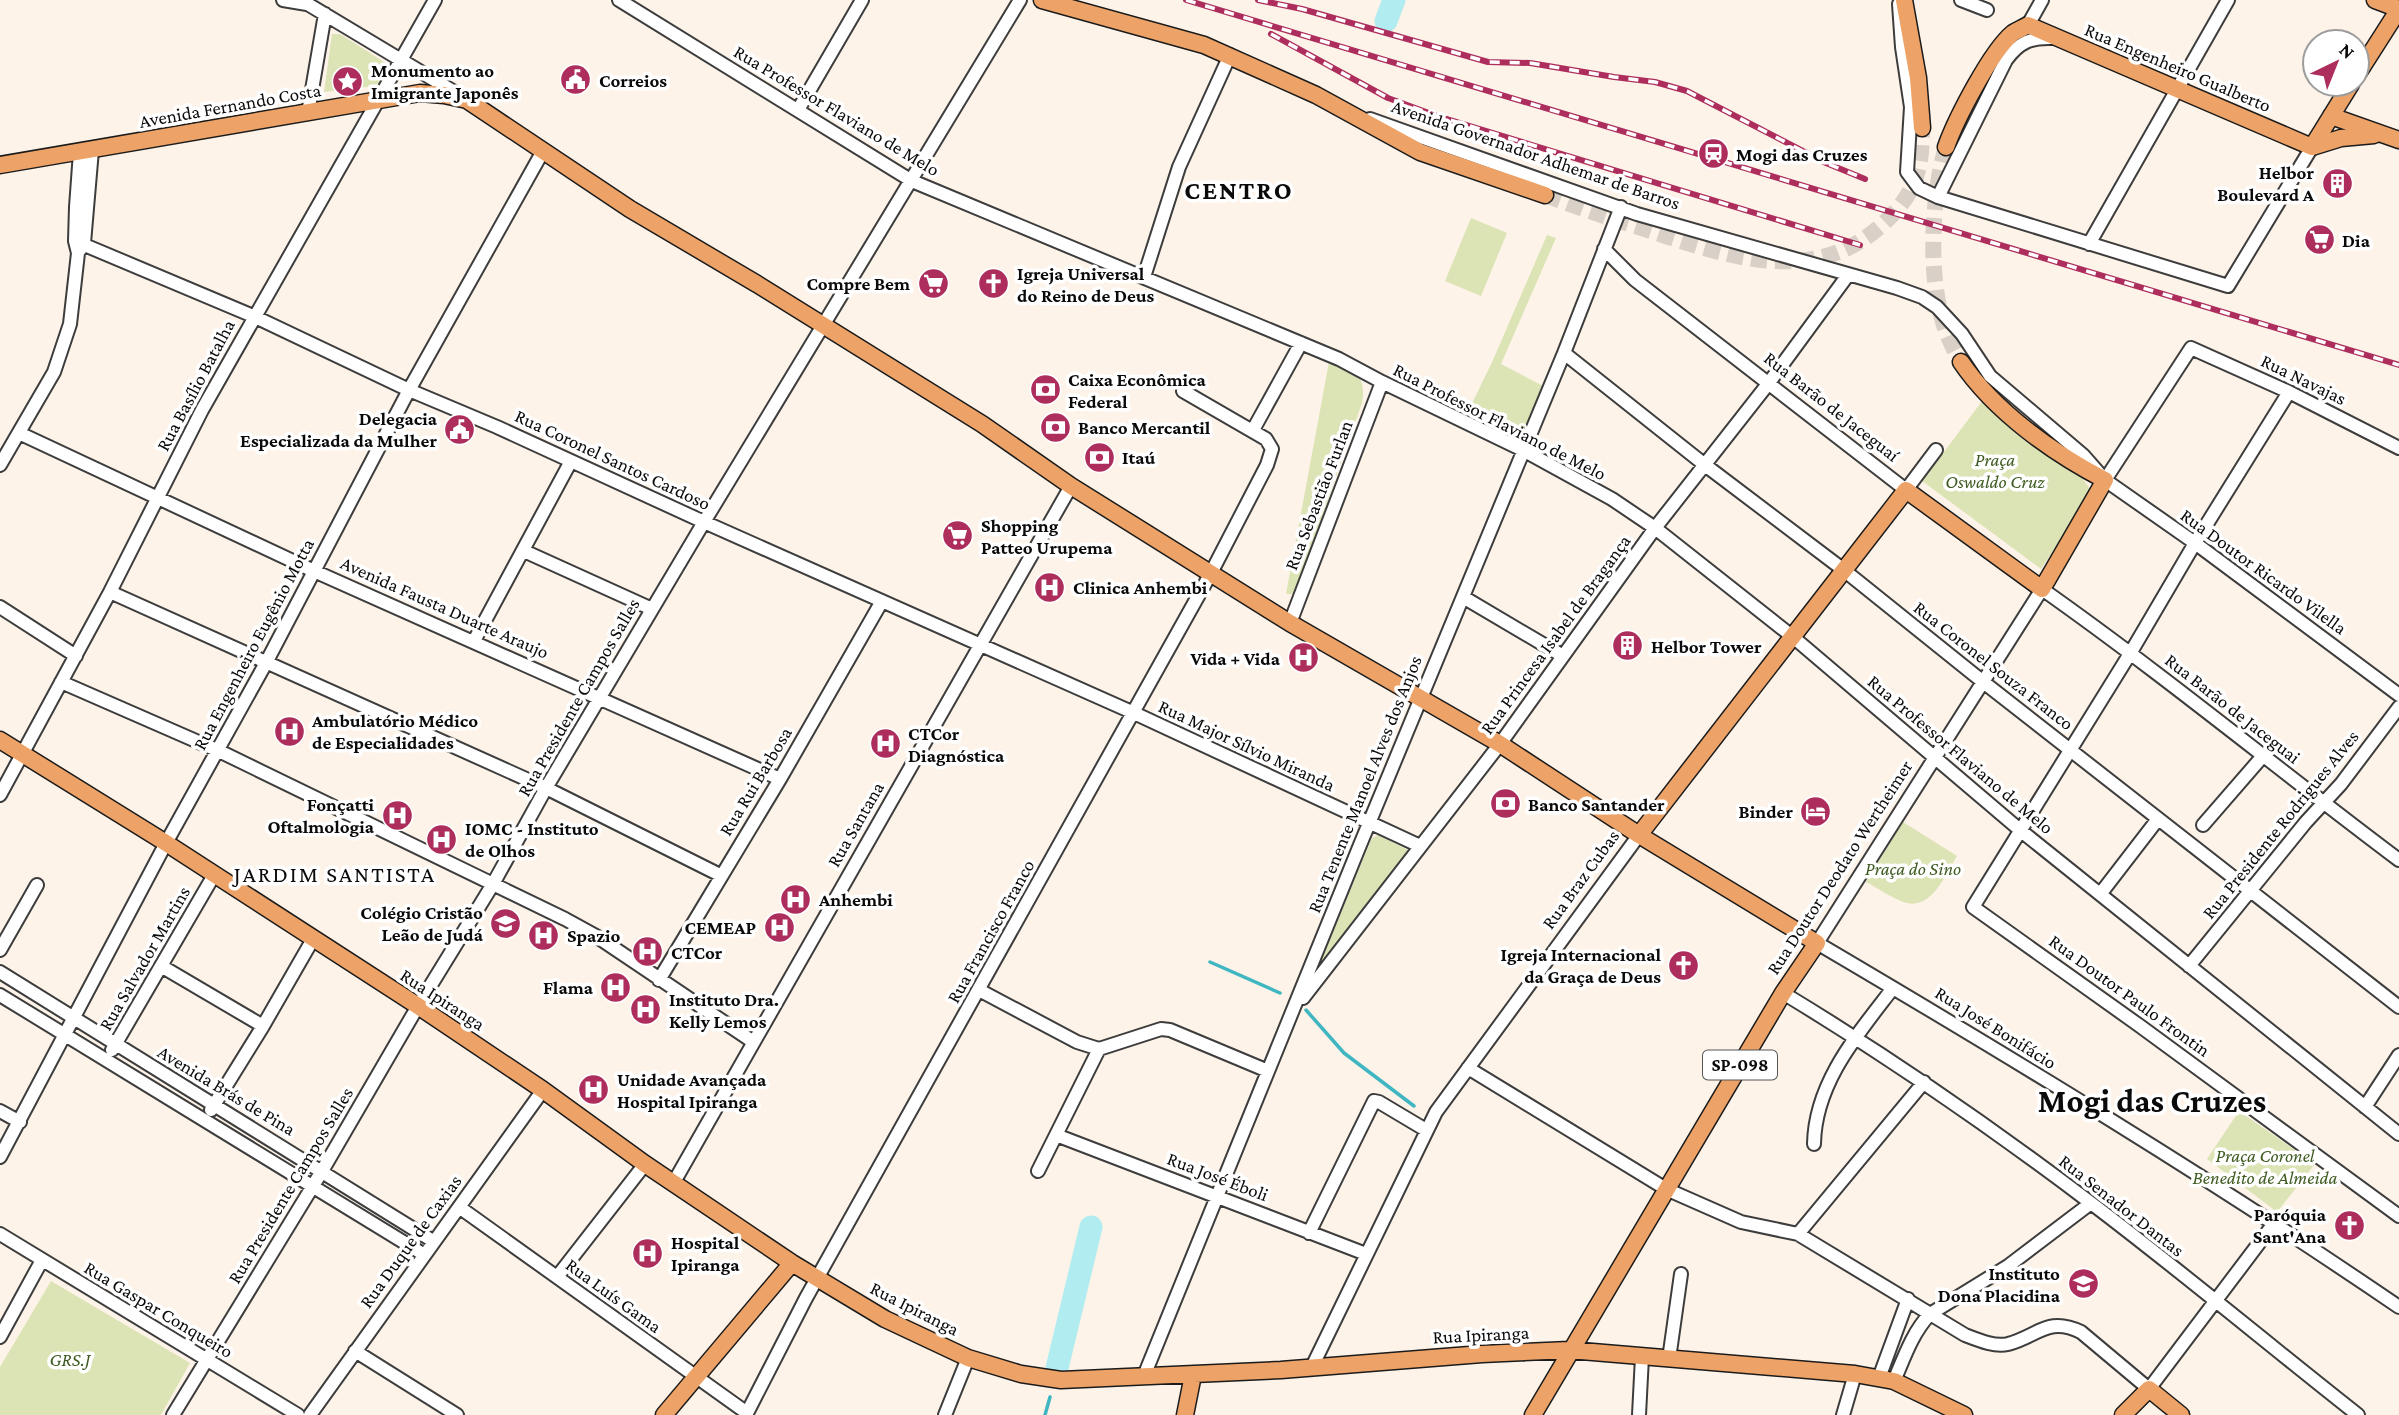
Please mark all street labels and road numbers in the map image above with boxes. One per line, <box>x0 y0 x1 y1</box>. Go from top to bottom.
street label: Rua Engenheiro Gualberto <box>2082 19 2274 116</box>
street label: Rua Professor Flaviano de Melo <box>730 41 943 180</box>
street label: Avenida Fernando Costa <box>138 79 323 132</box>
street label: Avenida Governador Adhemar de Barros <box>1389 95 1683 214</box>
street label: Rua Basílio Batalha <box>152 316 239 454</box>
street label: Rua Barão de Jaceguaí <box>1760 347 1904 466</box>
street label: Rua Navajas <box>2257 350 2350 410</box>
street label: Rua Professor Flaviano de Melo <box>1390 359 1610 484</box>
street label: Rua Coronel Santos Cardoso <box>512 405 714 514</box>
street label: Rua Sebastião Furlan <box>1280 417 1357 573</box>
street label: Rua Doutor Ricardo Vilella <box>2177 504 2351 639</box>
street label: Rua Princesa Isabel de Bragança <box>1476 530 1635 738</box>
street label: Rua Engenheiro Eugênio Motta <box>189 535 318 753</box>
street label: Avenida Fausta Duarte Araujo <box>337 552 552 664</box>
street label: Rua Presidente Campos Salles <box>513 595 644 800</box>
street label: Rua Coronel Souza Franco <box>1910 597 2078 734</box>
street label: Rua Barão de Jaceguai <box>2161 649 2304 768</box>
street label: Rua Tenente Manoel Alves dos Anjos <box>1303 653 1427 916</box>
street label: Rua Professor Flaviano de Melo <box>1864 671 2058 838</box>
street label: Rua Major Sílvio Miranda <box>1155 695 1338 797</box>
street label: Rua Rui Barbosa <box>715 723 796 839</box>
street label: Rua Presidente Rodrigues Alves <box>2198 726 2363 923</box>
street label: Rua Doutor Deodato Wertheimer <box>1762 756 1917 978</box>
street label: Rua Santana <box>823 778 888 870</box>
street label: Rua Braz Cubas <box>1537 826 1623 933</box>
street label: Rua Francisco Franco <box>942 856 1038 1006</box>
street label: Rua Salvador Martins <box>95 882 194 1034</box>
street label: Rua Doutor Paulo Frontin <box>2045 930 2214 1061</box>
street label: Rua Ipiranga <box>396 964 489 1035</box>
street label: Rua José Bonifácio <box>1931 982 2060 1073</box>
street label: Avenida Brás de Pina <box>154 1041 300 1140</box>
road number: SP-098 <box>1703 1050 1777 1080</box>
street label: Rua Presidente Campos Salles <box>223 1083 357 1287</box>
street label: Rua José Éboli <box>1164 1148 1271 1205</box>
street label: Rua Senador Dantas <box>2055 1150 2188 1261</box>
street label: Rua Duque de Caxias <box>355 1171 466 1312</box>
street label: Rua Luís Gama <box>562 1254 666 1337</box>
street label: Rua Gaspar Conqueiro <box>81 1257 237 1362</box>
street label: Rua Ipiranga <box>867 1277 963 1340</box>
street label: Rua Ipiranga <box>1432 1321 1530 1348</box>

